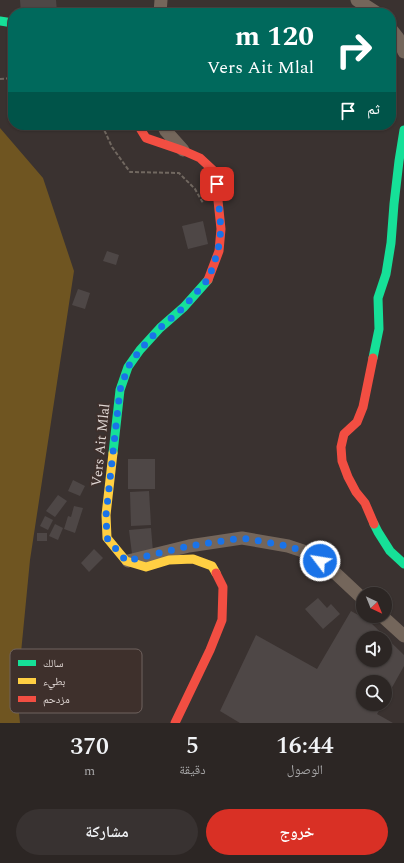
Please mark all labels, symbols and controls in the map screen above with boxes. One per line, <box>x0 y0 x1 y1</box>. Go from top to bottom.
text: 120 m <box>235 15 314 58</box>
icon: right <box>328 24 380 76</box>
text: Vers Ait Mlal <box>207 54 314 81</box>
text: ثم <box>367 98 380 121</box>
icon: arrive <box>337 100 359 122</box>
pin <box>200 167 234 201</box>
icon: arrive <box>206 173 228 195</box>
street label: Vers Ait Mlal <box>86 403 115 488</box>
position arrow <box>299 540 341 582</box>
north arrow <box>356 587 392 623</box>
map controls <box>356 587 392 711</box>
button: sound <box>356 631 392 667</box>
legend <box>10 649 142 713</box>
text: سالك <box>43 655 63 672</box>
text: بطيء <box>43 673 65 690</box>
button: search <box>356 675 392 711</box>
text: مزدحم <box>43 691 70 708</box>
text: 5 <box>186 728 199 764</box>
text: 16:44 <box>276 728 334 764</box>
text: 370 <box>70 729 109 765</box>
text: دقيقة <box>179 760 206 780</box>
text: الوصول <box>287 760 323 780</box>
text: m <box>84 761 95 781</box>
button: مشاركة <box>16 809 198 855</box>
button: خروج <box>206 809 388 855</box>

